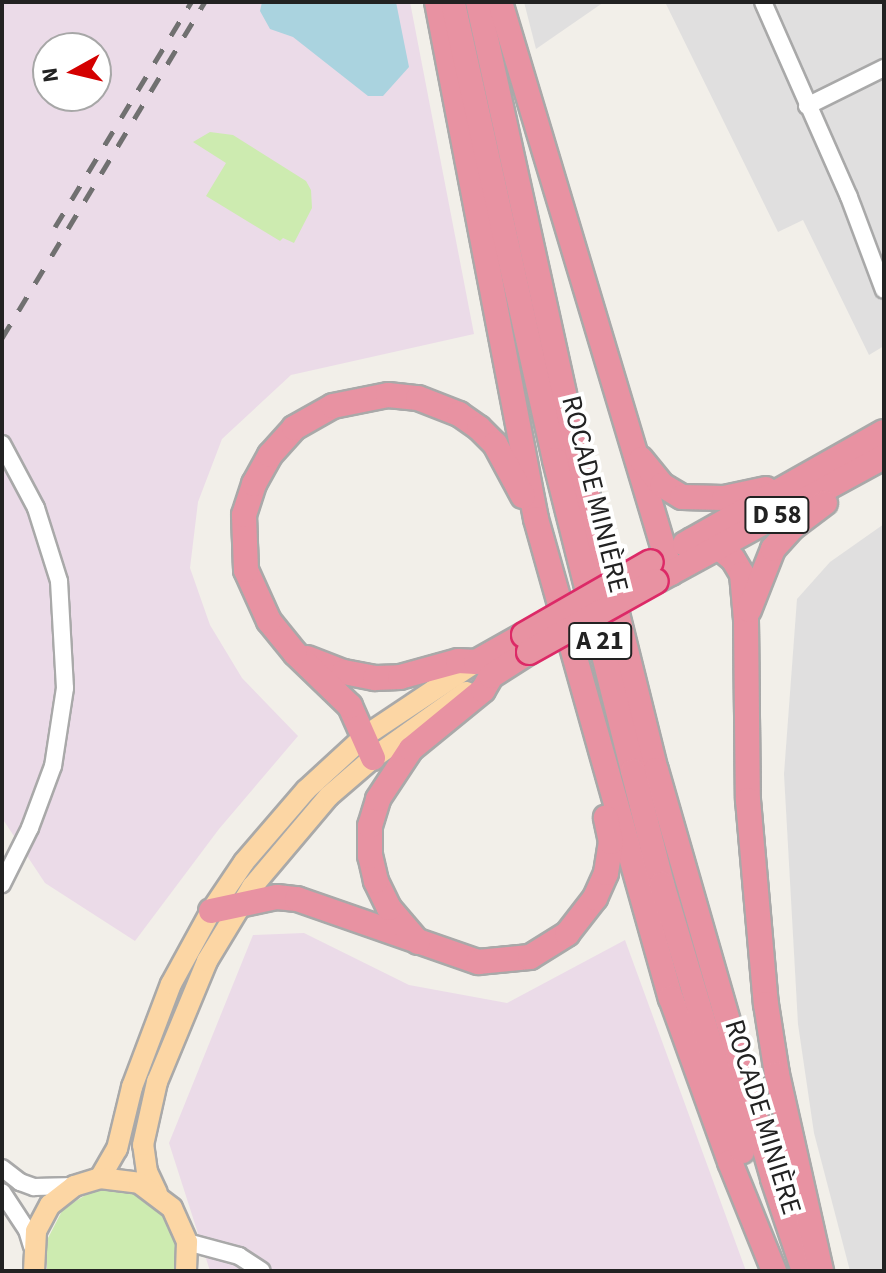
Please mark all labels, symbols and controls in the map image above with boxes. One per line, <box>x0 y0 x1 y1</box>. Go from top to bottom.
north arrow <box>32 32 112 112</box>
text: N <box>33 66 67 85</box>
street label: ROCADE MINIÈRE <box>554 392 636 596</box>
road number: D 58 <box>743 493 811 537</box>
road number: A 21 <box>568 619 632 663</box>
street label: ROCADE MINIÈRE <box>717 1016 809 1218</box>

